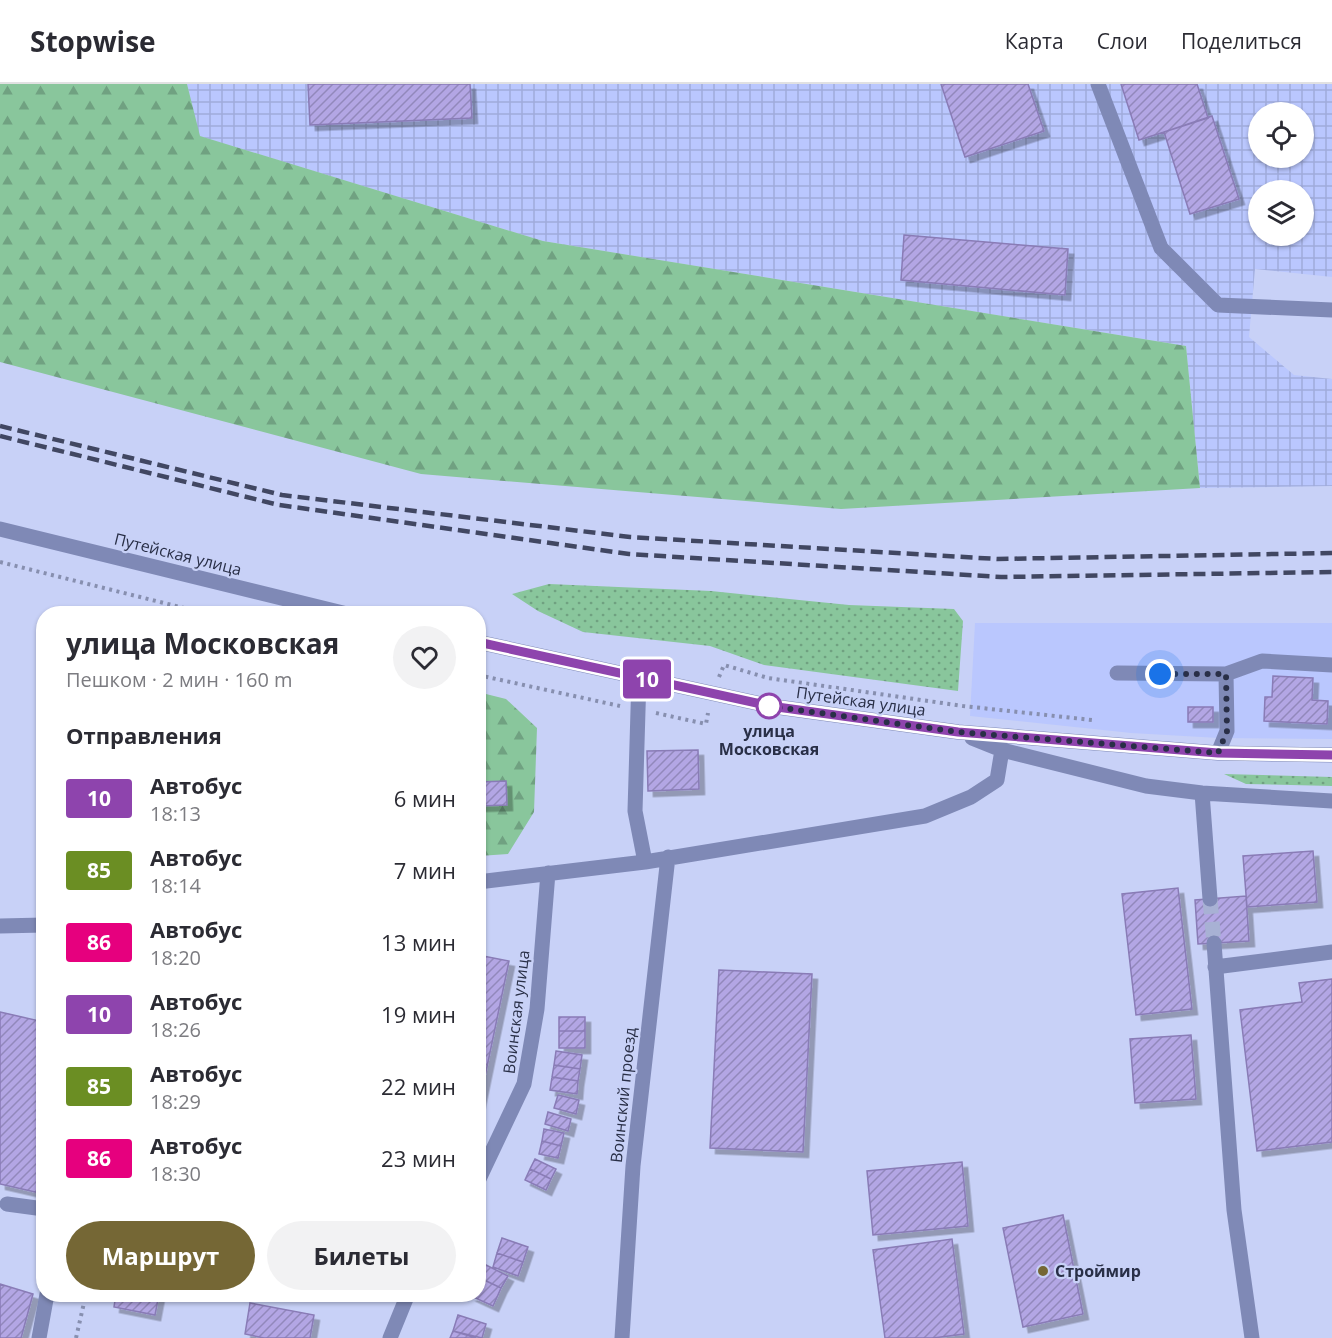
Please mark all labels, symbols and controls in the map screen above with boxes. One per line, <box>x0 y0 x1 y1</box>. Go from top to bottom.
text: Stopwise <box>30 22 156 60</box>
text: Карта <box>1005 27 1064 55</box>
text: Слои <box>1097 27 1148 55</box>
text: Поделиться <box>1181 27 1302 55</box>
map controls <box>1248 102 1314 246</box>
button: locate <box>1248 102 1314 168</box>
button: layers <box>1248 180 1314 246</box>
street label: Путейская улица <box>112 528 244 580</box>
text: улица Московская <box>66 624 339 662</box>
button: heart <box>393 626 456 689</box>
your location <box>1145 659 1175 689</box>
line badge: 10 <box>620 660 674 698</box>
text: 10 <box>635 665 659 693</box>
text: Пешком · 2 мин · 160 m <box>66 666 293 693</box>
street label: Путейская улица <box>795 681 927 721</box>
marker: улица Московская <box>756 693 782 719</box>
text: Отправления <box>66 720 222 750</box>
place label: улица Московская <box>719 720 819 760</box>
text: Автобус <box>150 770 242 800</box>
text: 6 мин <box>394 783 456 813</box>
text: 10 <box>87 784 111 812</box>
text: 18:13 <box>150 800 201 827</box>
text: Автобус <box>150 842 242 872</box>
text: 7 мин <box>394 855 456 885</box>
text: 85 <box>87 856 111 884</box>
text: 18:14 <box>150 872 201 899</box>
text: Автобус <box>150 914 242 944</box>
text: 13 мин <box>381 927 456 957</box>
text: 86 <box>87 928 111 956</box>
text: 18:20 <box>150 944 201 971</box>
street label: Воинская улица <box>498 949 534 1075</box>
text: Автобус <box>150 986 242 1016</box>
text: 19 мин <box>381 999 456 1029</box>
text: 10 <box>87 1000 111 1028</box>
text: 18:26 <box>150 1016 201 1043</box>
street label: Воинский проезд <box>605 1026 641 1164</box>
text: Автобус <box>150 1058 242 1088</box>
text: 22 мин <box>381 1071 456 1101</box>
text: 85 <box>87 1072 111 1100</box>
text: 18:29 <box>150 1088 201 1115</box>
text: Автобус <box>150 1130 242 1160</box>
text: 23 мин <box>381 1143 456 1173</box>
text: 86 <box>87 1144 111 1172</box>
text: 18:30 <box>150 1160 201 1187</box>
button: Маршрут <box>66 1221 255 1290</box>
button: Билеты <box>267 1221 456 1290</box>
place label: Строймир <box>1055 1260 1141 1282</box>
marker: Строймир <box>1036 1264 1050 1278</box>

